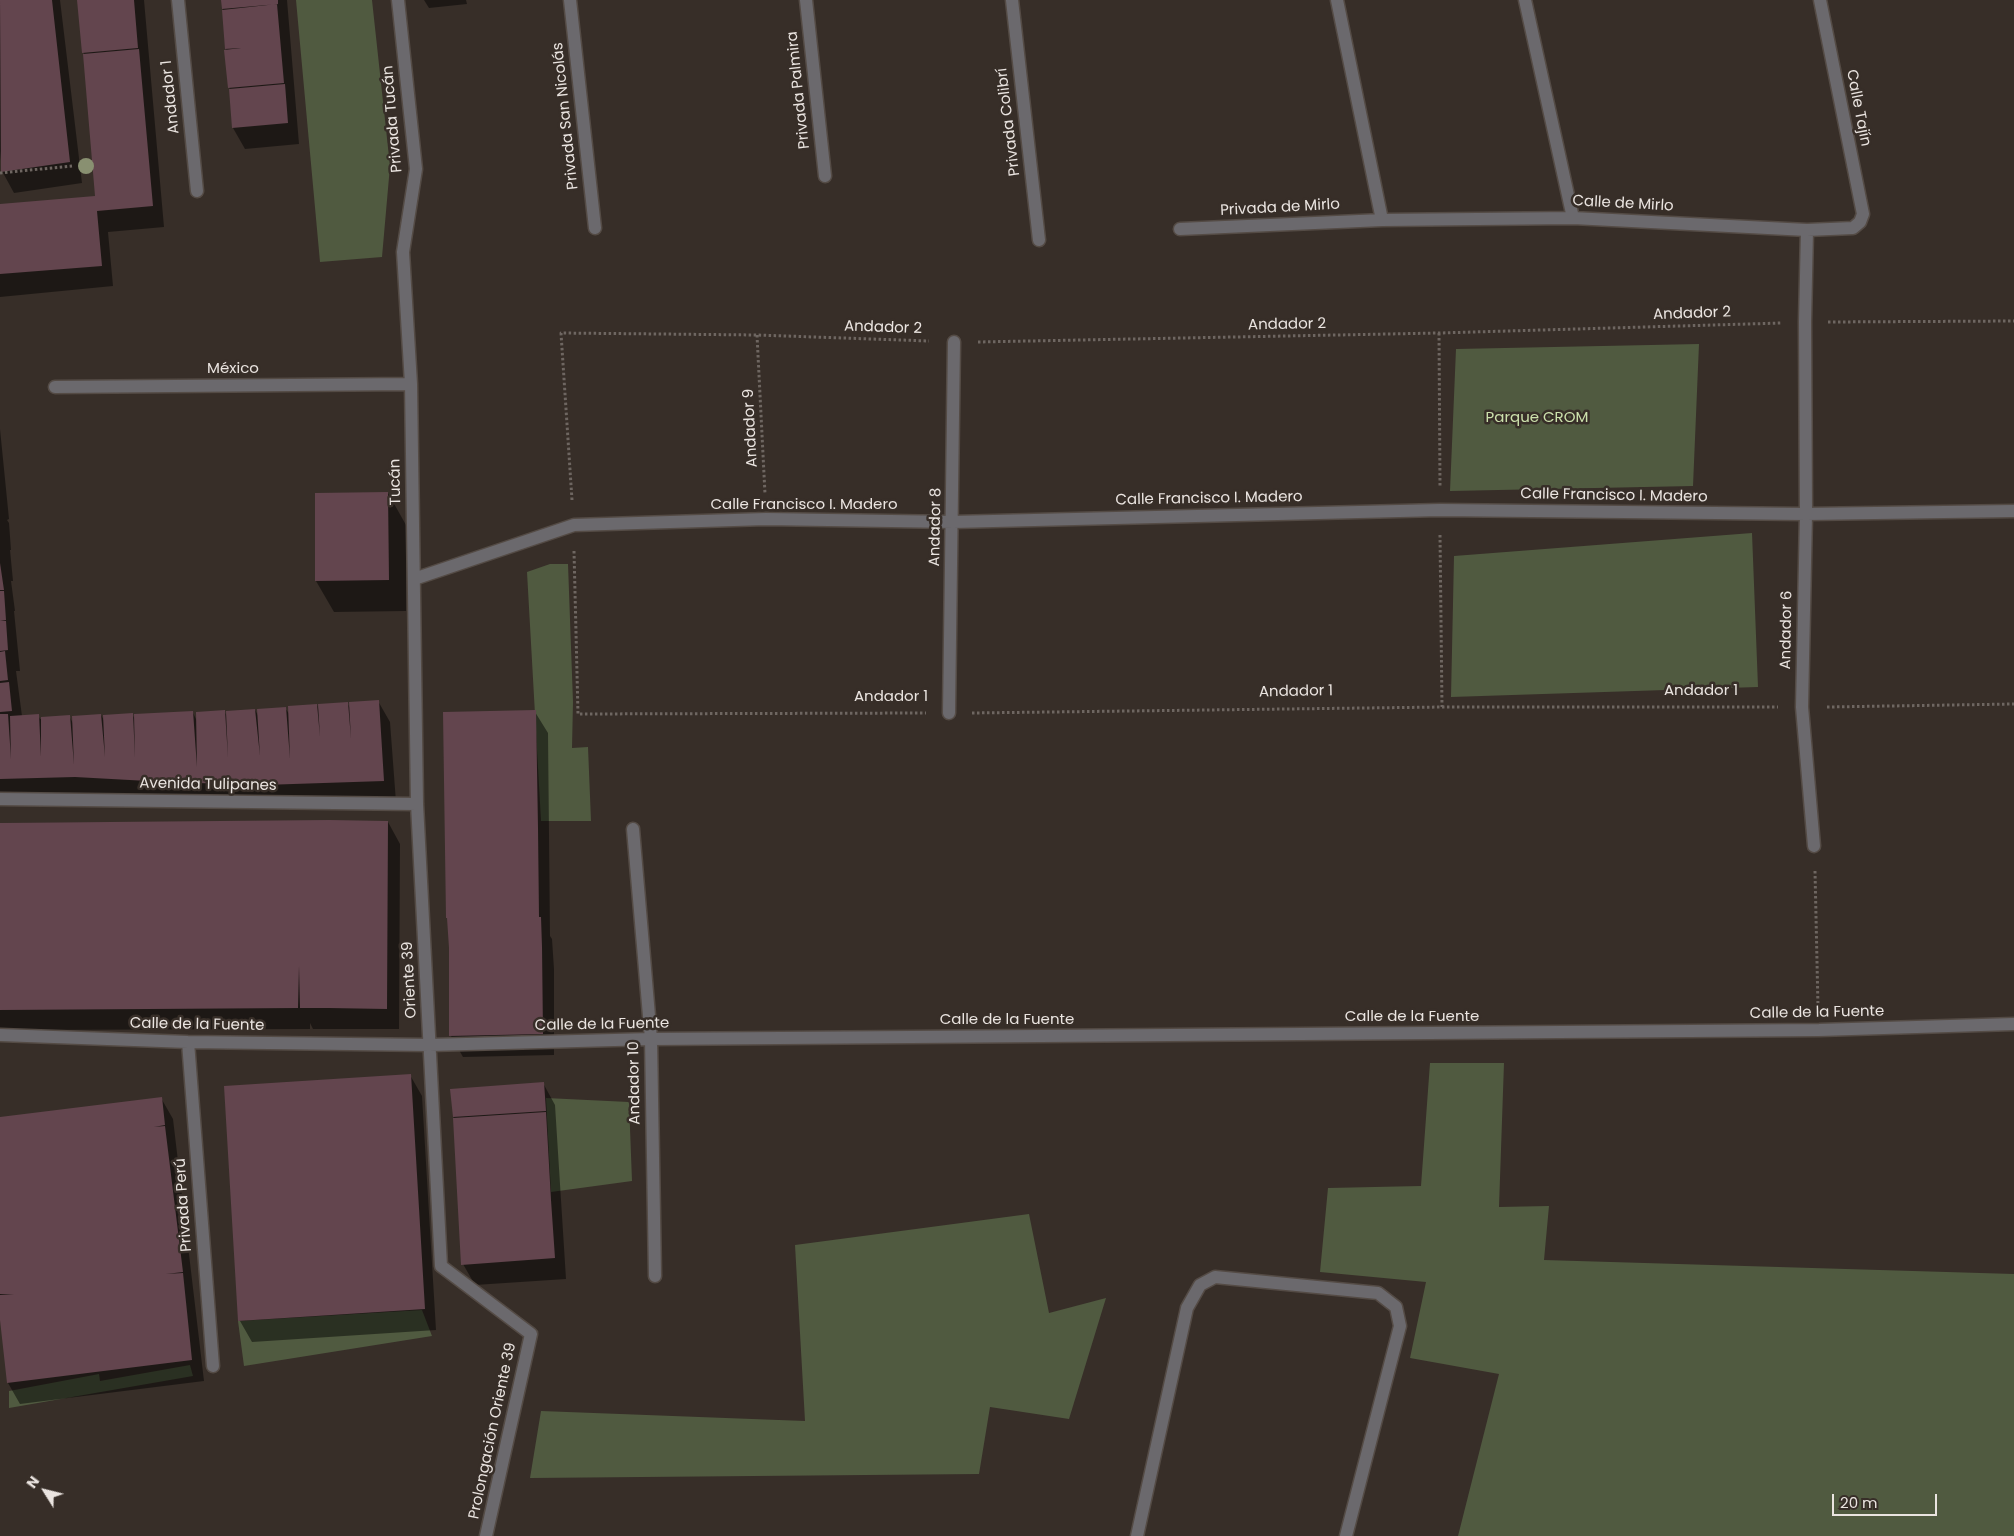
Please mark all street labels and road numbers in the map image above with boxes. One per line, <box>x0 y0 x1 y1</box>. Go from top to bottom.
street label: Privada Palmira <box>784 30 814 150</box>
street label: Privada San Nicolás <box>549 41 583 191</box>
street label: Andador 1 <box>158 59 184 135</box>
street label: Privada Tucán <box>379 65 407 173</box>
street label: Privada Colibrí <box>993 67 1025 177</box>
street label: Calle Tajín <box>1842 68 1874 148</box>
street label: Calle de Mirlo <box>1572 192 1674 216</box>
street label: Privada de Mirlo <box>1220 196 1340 220</box>
street label: Andador 2 <box>1653 304 1731 324</box>
street label: Andador 2 <box>1248 315 1326 335</box>
street label: Andador 2 <box>844 318 922 338</box>
street label: México <box>207 360 259 378</box>
street label: Andador 9 <box>740 388 762 468</box>
street label: Tucán <box>387 459 405 505</box>
street label: Calle Francisco I. Madero <box>1520 485 1708 507</box>
street label: Andador 8 <box>926 487 946 567</box>
street label: Calle Francisco I. Madero <box>1115 488 1303 510</box>
street label: Calle Francisco I. Madero <box>710 496 898 514</box>
street label: Andador 6 <box>1777 590 1797 670</box>
street label: Andador 1 <box>1259 682 1333 702</box>
street label: Andador 1 <box>1664 682 1738 700</box>
street label: Andador 1 <box>854 688 928 706</box>
street label: Avenida Tulipanes <box>139 775 277 795</box>
street label: Oriente 39 <box>399 941 421 1019</box>
street label: Calle de la Fuente <box>1750 1003 1884 1023</box>
street label: Calle de la Fuente <box>1345 1008 1479 1026</box>
street label: Calle de la Fuente <box>940 1011 1074 1029</box>
street label: Calle de la Fuente <box>130 1015 264 1035</box>
street label: Calle de la Fuente <box>535 1015 669 1035</box>
street label: Andador 10 <box>625 1041 645 1125</box>
street label: Privada Perú <box>172 1157 196 1253</box>
street label: Prolongación Oriente 39 <box>465 1341 521 1521</box>

